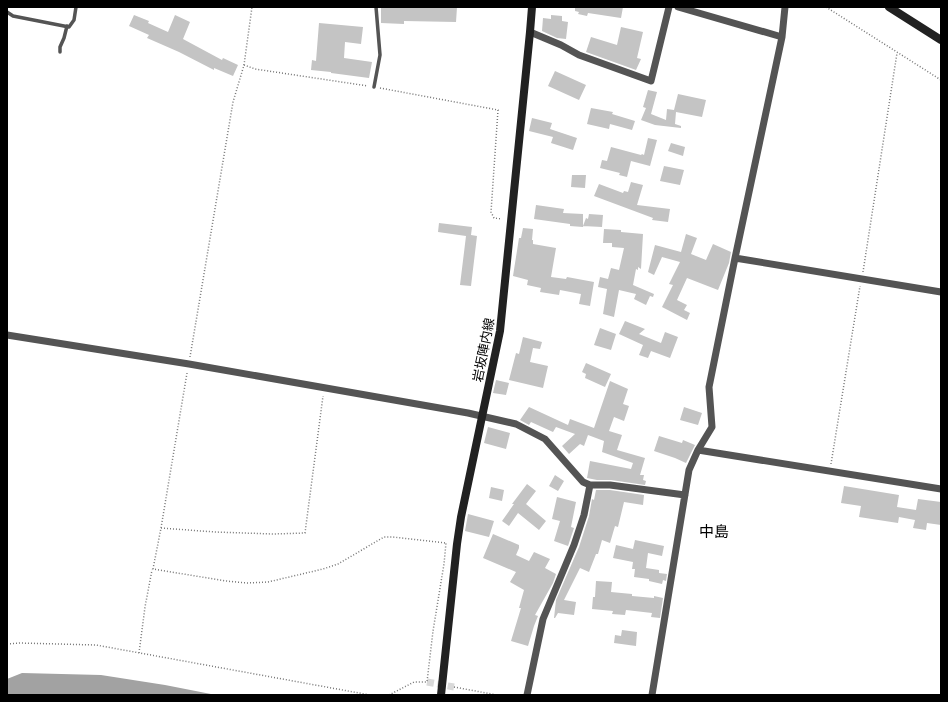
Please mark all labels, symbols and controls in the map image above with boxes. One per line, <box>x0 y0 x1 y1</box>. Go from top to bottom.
street label: 岩坂陣内線 <box>469 317 498 384</box>
district label: 中島 <box>699 521 729 542</box>

